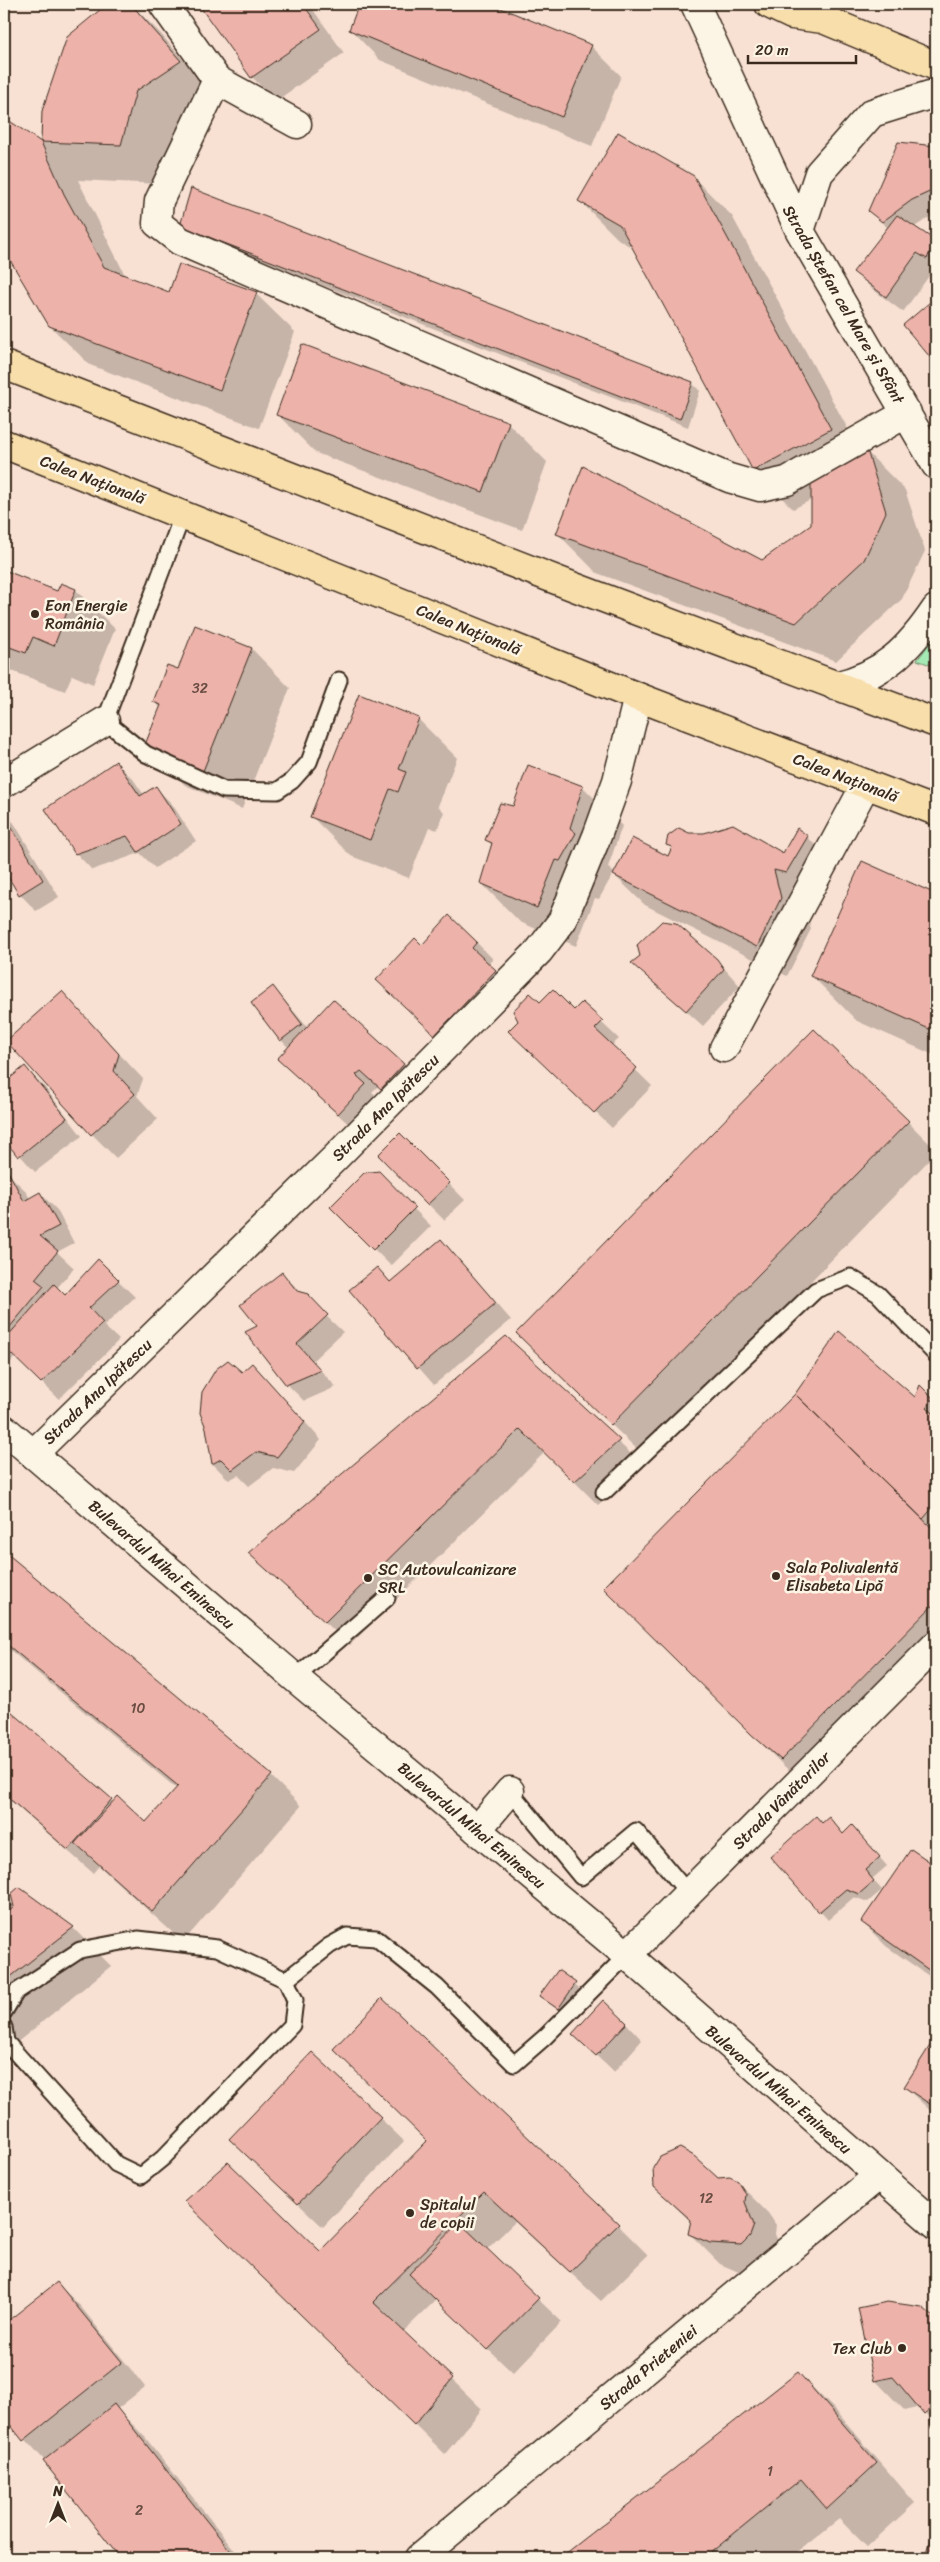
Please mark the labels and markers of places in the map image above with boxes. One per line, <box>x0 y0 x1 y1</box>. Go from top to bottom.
place label: Eon Energie România <box>45 591 128 638</box>
marker: Eon Energie România <box>29 608 41 620</box>
place label: Sala Polivalentă Elisabeta Lipă <box>786 1553 899 1600</box>
place label: SC Autovulcanizare SRL <box>378 1555 516 1602</box>
marker: Sala Polivalentă Elisabeta Lipă <box>770 1570 782 1582</box>
marker: SC Autovulcanizare SRL <box>362 1572 374 1584</box>
place label: Spitalul de copii <box>420 2190 476 2237</box>
marker: Spitalul de copii <box>404 2207 416 2219</box>
place label: Tex Club <box>832 2334 892 2363</box>
marker: Tex Club <box>896 2342 908 2354</box>

